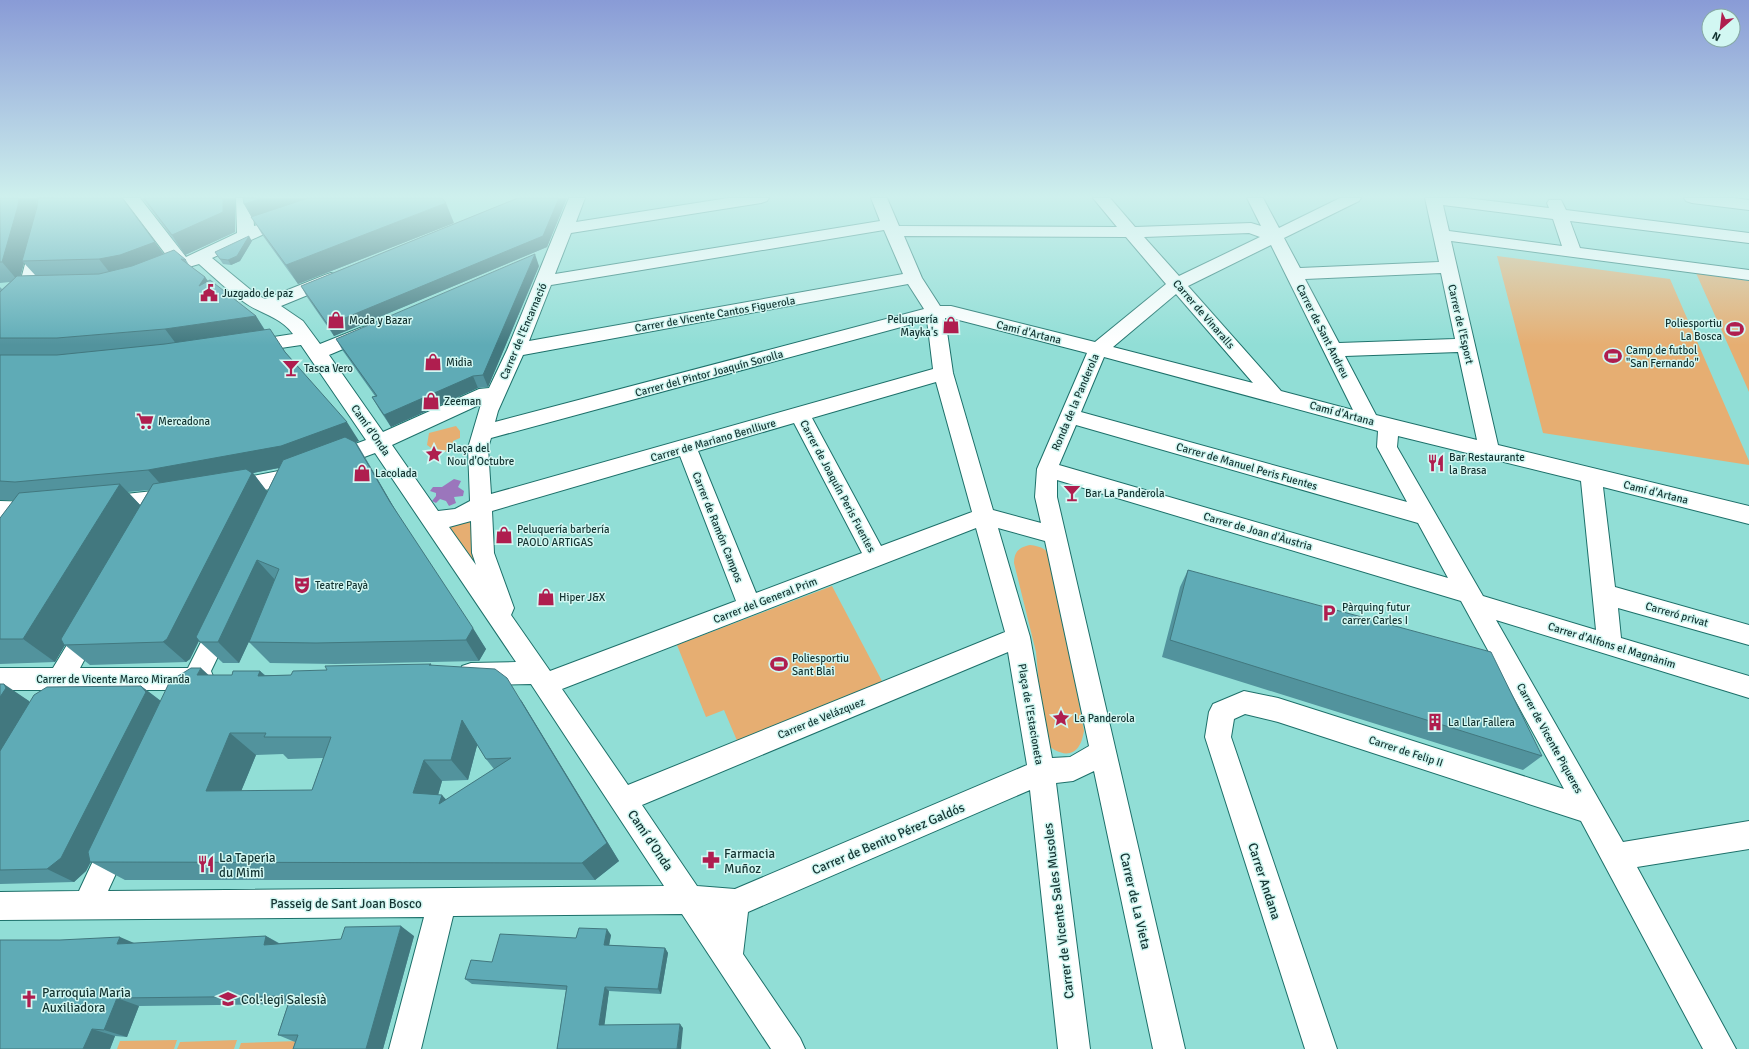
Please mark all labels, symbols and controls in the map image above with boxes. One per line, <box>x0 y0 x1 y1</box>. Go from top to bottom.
north arrow <box>1701 8 1741 48</box>
text: N <box>1710 29 1723 44</box>
street label: Carrer de Vinaralls <box>1170 277 1237 352</box>
street label: Carrer de l'Encarnació <box>497 281 550 381</box>
street label: Carrer de Sant Andreu <box>1293 282 1352 380</box>
public building icon: Juzgado de paz <box>199 283 219 303</box>
street label: Carrer de l'Esport <box>1445 283 1476 365</box>
place label: Juzgado de paz <box>222 287 293 300</box>
street label: Carrer de Vicente Cantos Figuerola <box>634 294 797 335</box>
shop icon: Moda y Bazar <box>326 310 346 330</box>
place label: Peluquería Mayka's <box>887 313 938 339</box>
place label: Moda y Bazar <box>349 314 412 327</box>
shop icon: Peluquería Mayka's <box>941 315 961 335</box>
place label: Poliesportiu La Bosca <box>1665 317 1722 343</box>
street label: Camí d'Artana <box>995 318 1063 347</box>
sports icon: Poliesportiu La Bosca <box>1725 319 1745 339</box>
place label: Camp de futbol "San Fernando" <box>1626 344 1699 370</box>
sports icon: Camp de futbol "San Fernando" <box>1603 346 1623 366</box>
street label: Carrer del Pintor Joaquín Sorolla <box>634 347 785 400</box>
street label: Ronda de la Panderola <box>1049 351 1102 453</box>
shop icon: Midia <box>423 352 443 372</box>
place label: Midia <box>446 356 473 369</box>
bar icon: Tasca Vero <box>281 358 301 378</box>
place label: Tasca Vero <box>304 362 353 375</box>
shop icon: Zeeman <box>421 391 441 411</box>
place label: Zeeman <box>444 395 481 408</box>
street label: Camí d'Artana <box>1308 399 1376 428</box>
street label: Camí d'Onda <box>348 402 393 459</box>
supermarket icon: Mercadona <box>135 411 155 431</box>
place label: Mercadona <box>158 415 210 428</box>
street label: Carrer de Mariano Benlliure <box>649 416 777 465</box>
street label: Carrer de Joaquín Peris Fuentes <box>797 418 878 555</box>
street label: Carrer de Manuel Peris Fuentes <box>1175 440 1319 493</box>
place label: Plaça del Nou d'Octubre <box>447 442 514 468</box>
place icon: Plaça del Nou d'Octubre <box>424 444 444 464</box>
place label: Bar Restaurante la Brasa <box>1449 451 1525 477</box>
restaurant icon: Bar Restaurante la Brasa <box>1426 453 1446 473</box>
shop icon: Lacolada <box>352 463 372 483</box>
place label: Lacolada <box>375 467 418 480</box>
street label: Carrer de Ramón Campos <box>689 470 746 585</box>
street label: Camí d'Artana <box>1622 478 1690 507</box>
bar icon: Bar La Panderola <box>1062 483 1082 503</box>
place label: Bar La Panderola <box>1085 487 1165 500</box>
street label: Carrer de Joan d'Àustria <box>1202 509 1314 553</box>
place label: Peluquería barbería PAOLO ARTIGAS <box>517 523 610 549</box>
shop icon: Peluquería barbería PAOLO ARTIGAS <box>494 525 514 545</box>
theatre icon: Teatre Payà <box>292 575 312 595</box>
street label: Carrer del General Prim <box>711 575 819 626</box>
place label: Teatre Payà <box>315 579 369 592</box>
shop icon: Hiper J&X <box>536 587 556 607</box>
place label: Hiper J&X <box>559 591 606 604</box>
street label: Carreró privat <box>1644 599 1710 630</box>
place label: Pàrquing futur carrer Carles I <box>1342 601 1410 627</box>
parking icon: Pàrquing futur carrer Carles I <box>1319 603 1339 623</box>
street label: Carrer d'Alfons el Magnànim <box>1546 620 1678 671</box>
place label: Poliesportiu Sant Blai <box>792 652 849 678</box>
sports icon: Poliesportiu Sant Blai <box>769 654 789 674</box>
street label: Plaça de l'Estacioneta <box>1015 662 1046 766</box>
street label: Carrer de Vicente Marco Miranda <box>36 673 190 686</box>
street label: Carrer de Vicente Piqueres <box>1514 681 1585 796</box>
street label: Carrer de Velázquez <box>776 695 867 742</box>
place icon: La Panderola <box>1051 708 1071 728</box>
place label: La Panderola <box>1074 712 1135 725</box>
building icon: La Llar Fallera <box>1425 712 1445 732</box>
place label: La Llar Fallera <box>1448 716 1515 729</box>
street label: Carrer de Felip II <box>1367 733 1445 770</box>
street label: Carrer de Benito Pérez Galdós <box>810 799 967 878</box>
street label: Camí d'Onda <box>624 807 676 874</box>
street label: Carrer de Vicente Sales Musoles <box>1040 822 1078 1000</box>
street label: Carrer Andana <box>1244 841 1284 922</box>
place label: Farmacia Muñoz <box>724 846 775 877</box>
place label: La Taperia du Mimi <box>219 850 276 881</box>
pharmacy icon: Farmacia Muñoz <box>701 850 721 870</box>
street label: Carrer de La Vieta <box>1116 851 1154 951</box>
restaurant icon: La Taperia du Mimi <box>196 854 216 874</box>
street label: Passeig de Sant Joan Bosco <box>270 896 422 912</box>
place label: Parroquia Maria Auxiliadora <box>42 985 131 1016</box>
church icon: Parroquia Maria Auxiliadora <box>19 989 39 1009</box>
school or university icon: Col·legi Salesià <box>218 989 238 1009</box>
place label: Col·legi Salesià <box>241 992 327 1008</box>

